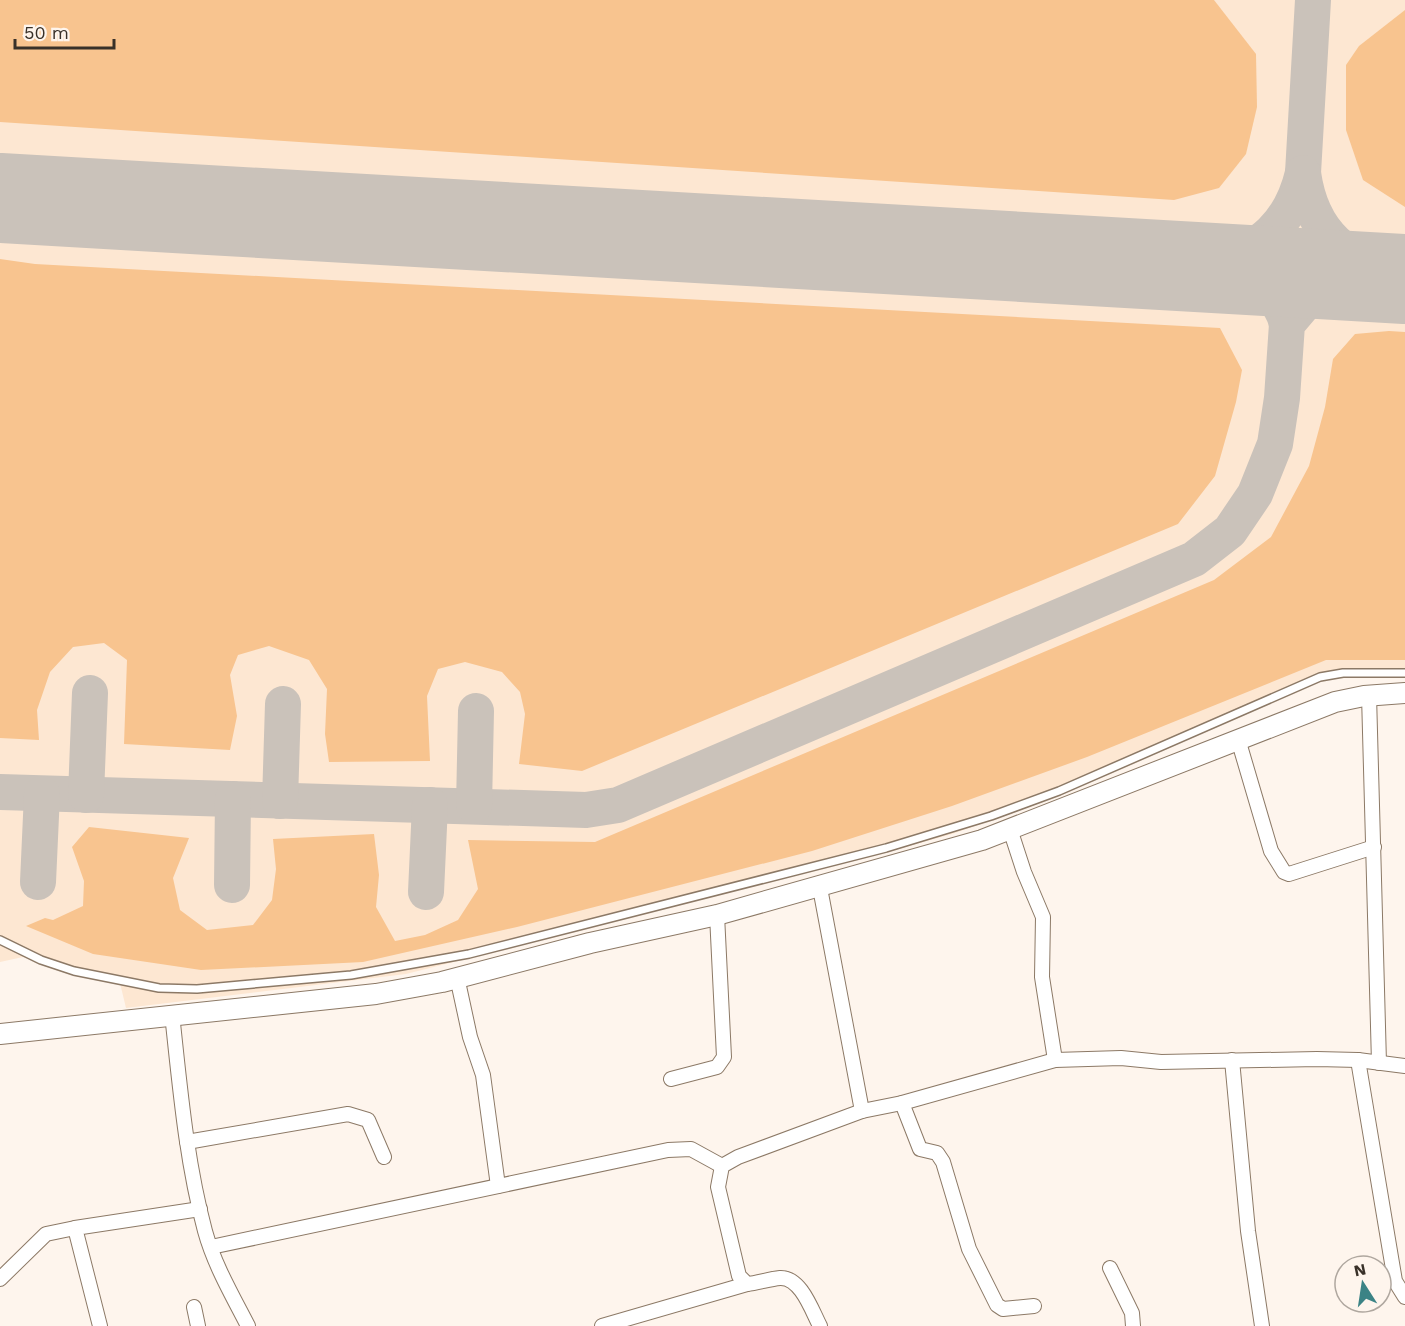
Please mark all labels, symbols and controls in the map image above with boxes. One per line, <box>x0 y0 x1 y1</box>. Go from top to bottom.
scale bar <box>15 12 114 50</box>
text: 50 m <box>24 22 69 43</box>
north arrow <box>1333 1254 1393 1314</box>
text: N <box>1352 1259 1368 1280</box>

